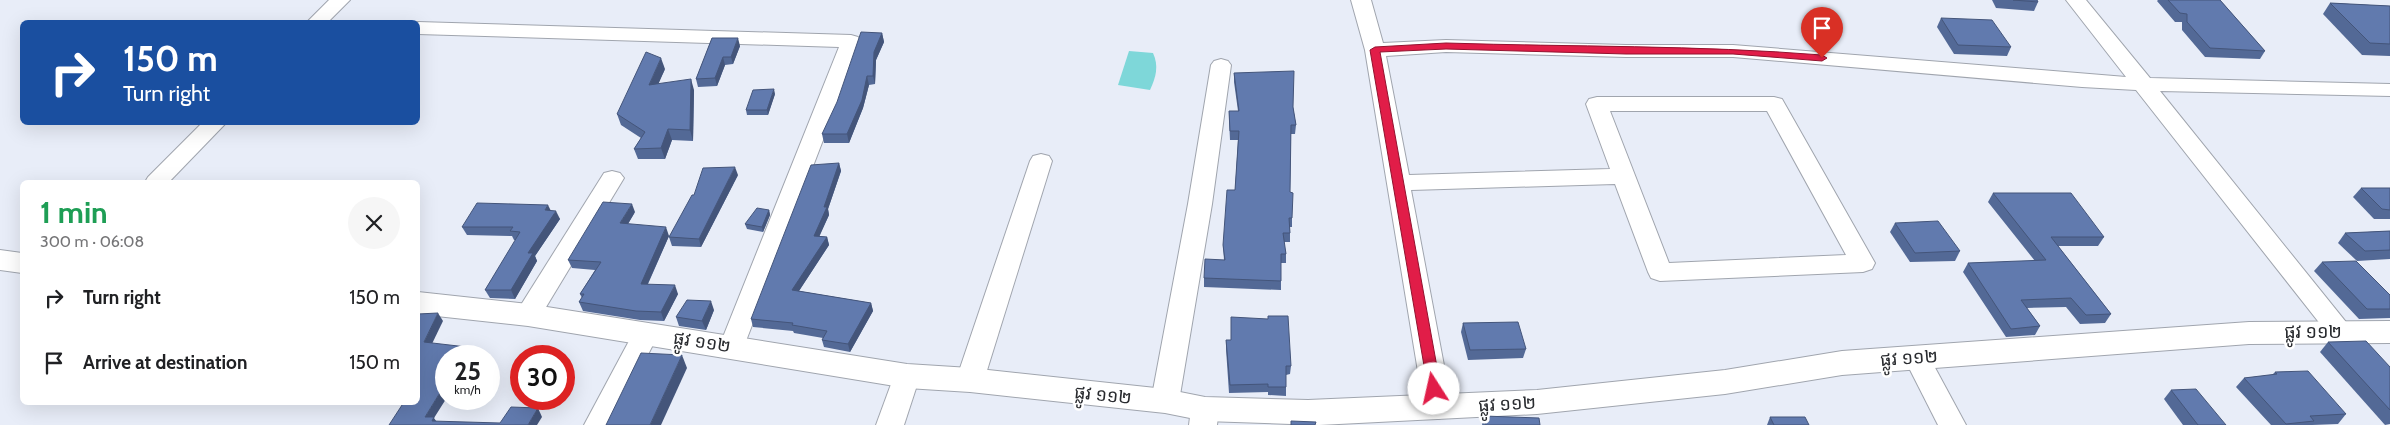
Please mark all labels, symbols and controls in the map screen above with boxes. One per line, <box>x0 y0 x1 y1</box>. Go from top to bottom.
pin <box>1801 7 1843 58</box>
icon: arrive <box>1808 14 1836 42</box>
text: 150 m <box>123 37 218 80</box>
icon: right <box>40 40 105 105</box>
text: Turn right <box>123 80 210 107</box>
text: 1 min <box>40 194 108 231</box>
button: close <box>348 197 400 249</box>
text: 300 m · 06:08 <box>40 232 144 251</box>
icon: right <box>40 284 68 312</box>
text: Turn right <box>83 286 161 309</box>
text: 150 m <box>349 286 400 309</box>
street label: ផ្លូវ ១១២ <box>2284 321 2342 348</box>
street label: ផ្លូវ ១១២ <box>671 327 732 363</box>
speed limit sign: 30 <box>510 345 575 410</box>
street label: ផ្លូវ ១១២ <box>1879 345 1939 376</box>
icon: arrive <box>40 349 68 377</box>
text: Arrive at destination <box>83 351 247 374</box>
text: 150 m <box>349 351 400 374</box>
text: 25 <box>454 356 481 386</box>
position arrow <box>1407 362 1459 414</box>
street label: ផ្លូវ ១១២ <box>1073 381 1133 414</box>
text: km/h <box>454 382 481 397</box>
street label: ផ្លូវ ១១២ <box>1478 392 1537 422</box>

